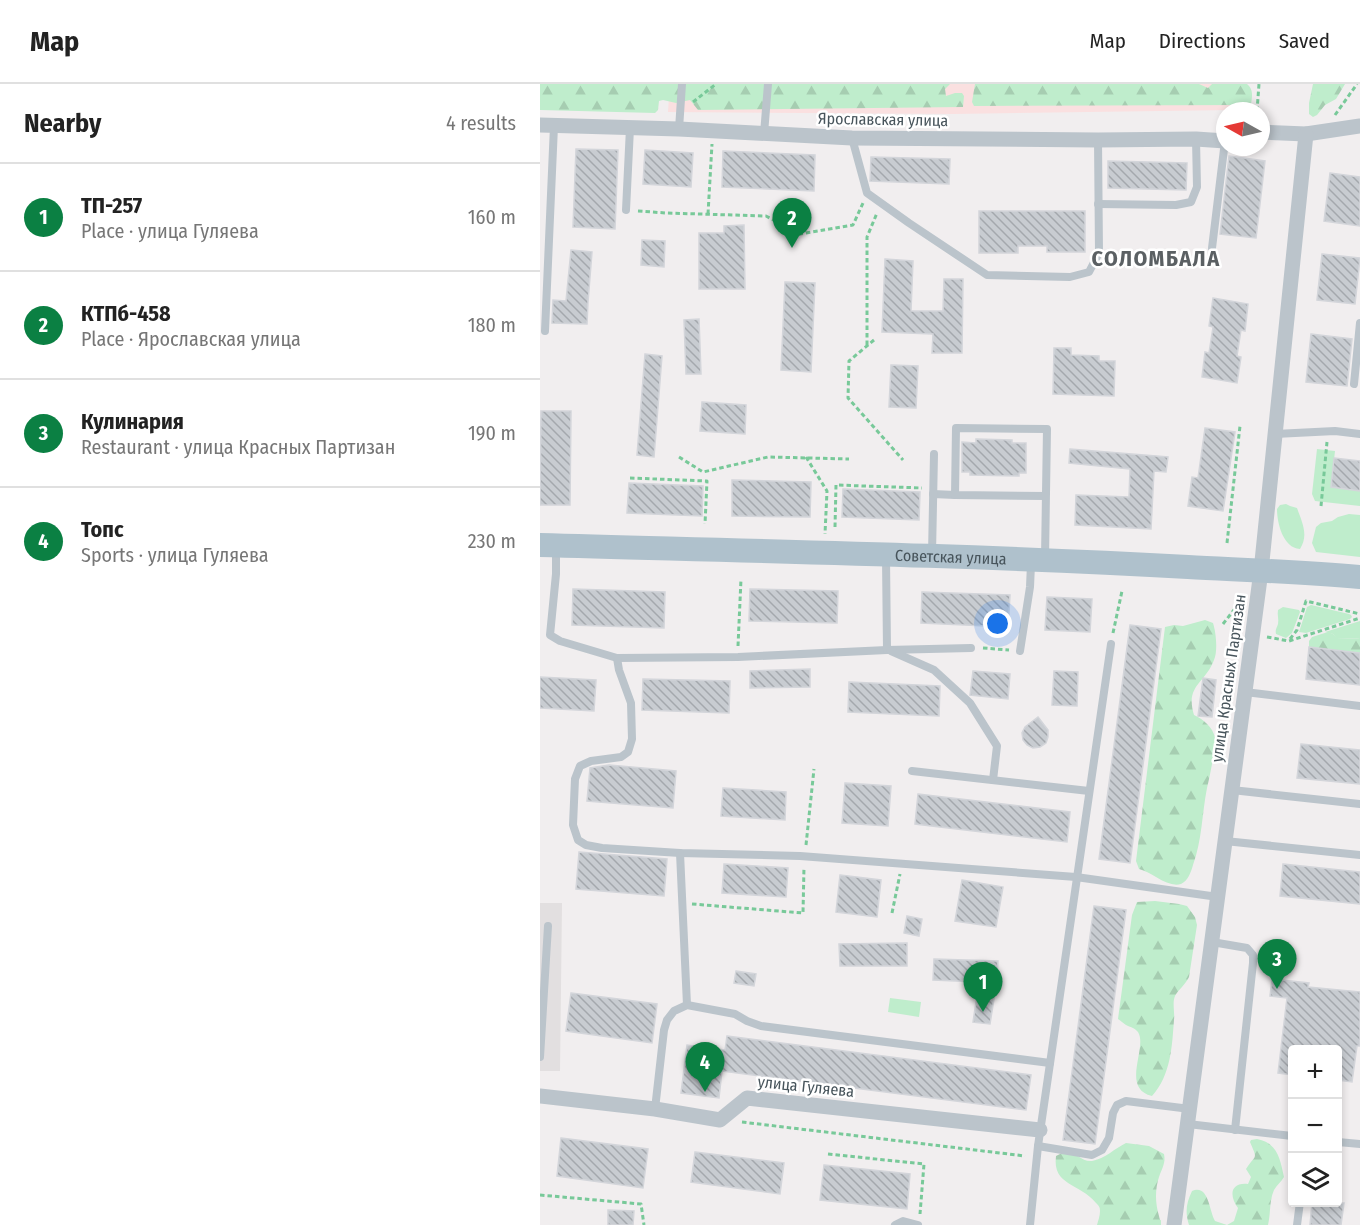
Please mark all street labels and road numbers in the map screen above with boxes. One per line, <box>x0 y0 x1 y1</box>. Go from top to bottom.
street label: Ярославская улица <box>818 109 948 130</box>
street label: Советская улица <box>895 546 1007 569</box>
street label: улица Красных Партизан <box>1207 593 1250 763</box>
street label: улица Гуляева <box>757 1072 855 1101</box>

